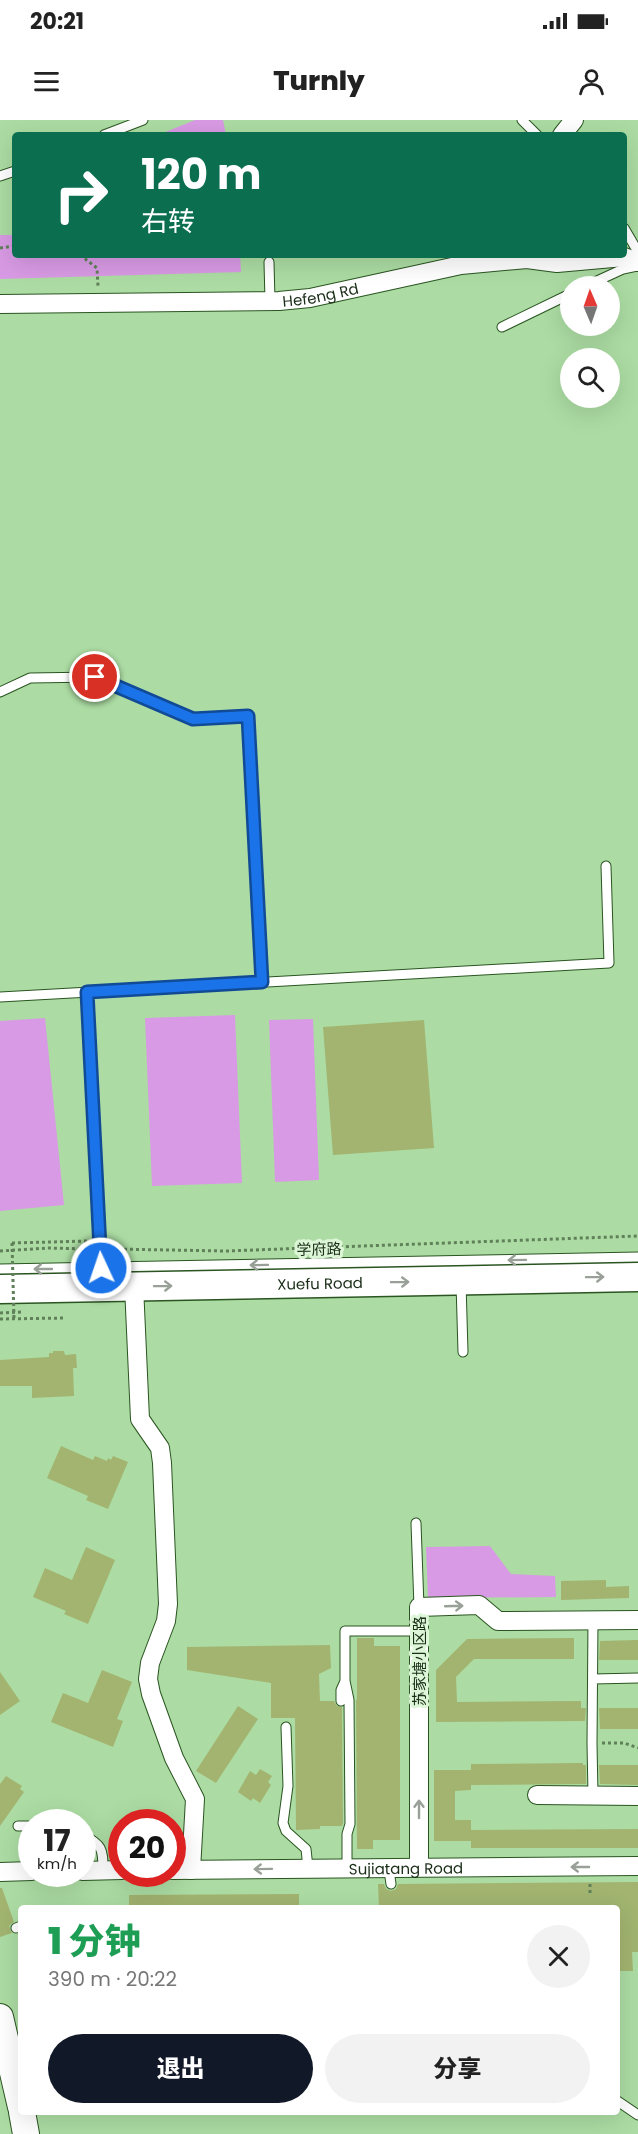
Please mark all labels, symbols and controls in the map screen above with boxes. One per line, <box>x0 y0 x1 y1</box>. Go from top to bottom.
text: 20:21 <box>30 6 84 37</box>
text: Turnly <box>273 62 365 99</box>
icon: menu <box>30 65 63 98</box>
icon: person <box>575 65 608 98</box>
text: 120 m <box>141 145 262 204</box>
icon: right <box>42 156 120 234</box>
text: 右转 <box>141 203 195 240</box>
north arrow <box>560 276 620 336</box>
map controls <box>560 276 620 408</box>
street label: Hefeng Rd <box>281 277 360 311</box>
button: search <box>560 348 620 408</box>
pin <box>69 651 120 702</box>
icon: arrive <box>78 660 111 693</box>
position arrow <box>69 1236 133 1300</box>
street label: 学府路 <box>296 1238 342 1260</box>
one-way arrow <box>507 1254 527 1265</box>
one-way arrow <box>249 1259 269 1271</box>
one-way arrow <box>33 1263 53 1275</box>
one-way arrow <box>585 1271 605 1283</box>
street label: Xuefu Road <box>277 1272 363 1294</box>
one-way arrow <box>390 1276 410 1288</box>
one-way arrow <box>153 1280 173 1292</box>
one-way arrow <box>443 1600 463 1611</box>
street label: 苏家塘小区路 <box>409 1616 430 1706</box>
one-way arrow <box>413 1800 425 1820</box>
speed limit sign: 20 <box>108 1809 186 1887</box>
text: 17 <box>43 1819 71 1862</box>
text: km/h <box>37 1853 77 1874</box>
street label: Sujiatang Road <box>349 1857 463 1879</box>
one-way arrow <box>570 1861 590 1873</box>
one-way arrow <box>254 1863 274 1875</box>
text: 1 分钟 <box>48 1916 141 1967</box>
button: close <box>527 1925 590 1988</box>
text: 390 m · 20:22 <box>48 1965 177 1993</box>
button: 退出 <box>48 2034 313 2103</box>
button: 分享 <box>325 2034 590 2103</box>

